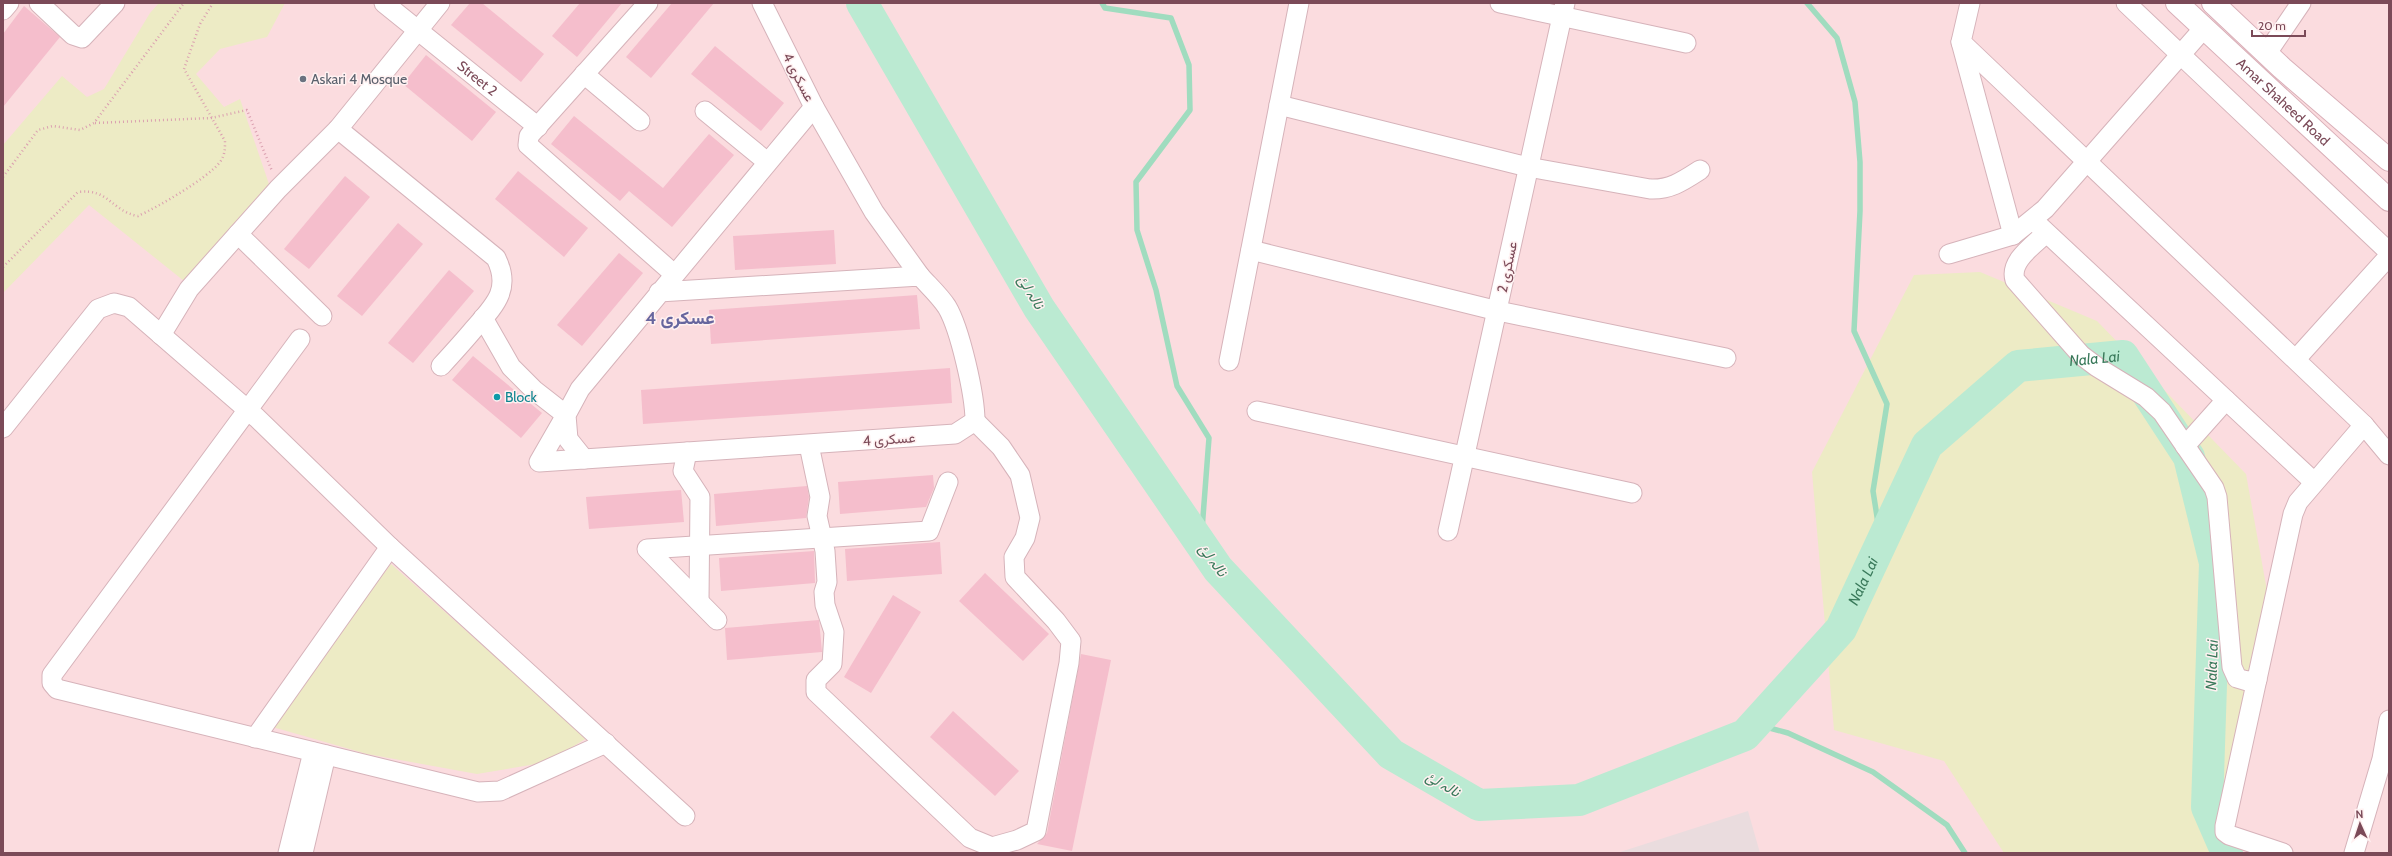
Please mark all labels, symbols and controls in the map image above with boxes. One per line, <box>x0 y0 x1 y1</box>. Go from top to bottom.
scale bar <box>2252 12 2305 38</box>
text: 20 m <box>2258 18 2286 33</box>
street label: عسکری 4 <box>779 49 819 105</box>
street label: Amar Shaheed Road <box>2233 54 2334 149</box>
street label: Street 2 <box>454 57 501 100</box>
place label: Askari 4 Mosque <box>311 70 407 88</box>
marker: Askari 4 Mosque <box>298 74 308 84</box>
street label: عسکری 2 <box>1493 240 1521 294</box>
water label: نالہ لئ <box>1014 272 1049 313</box>
district label: عسکری 4 <box>645 307 715 329</box>
water label: Nala Lai <box>2068 347 2121 370</box>
place label: Block <box>505 388 538 406</box>
marker: Block <box>492 392 502 402</box>
street label: عسکری 4 <box>862 428 916 450</box>
water label: نالہ لئ <box>1195 540 1232 581</box>
water label: Nala Lai <box>1844 554 1882 608</box>
water label: Nala Lai <box>2202 639 2222 691</box>
water label: نالہ لئ <box>1423 767 1464 801</box>
north arrow <box>2340 804 2380 844</box>
text: N <box>2355 807 2364 821</box>

